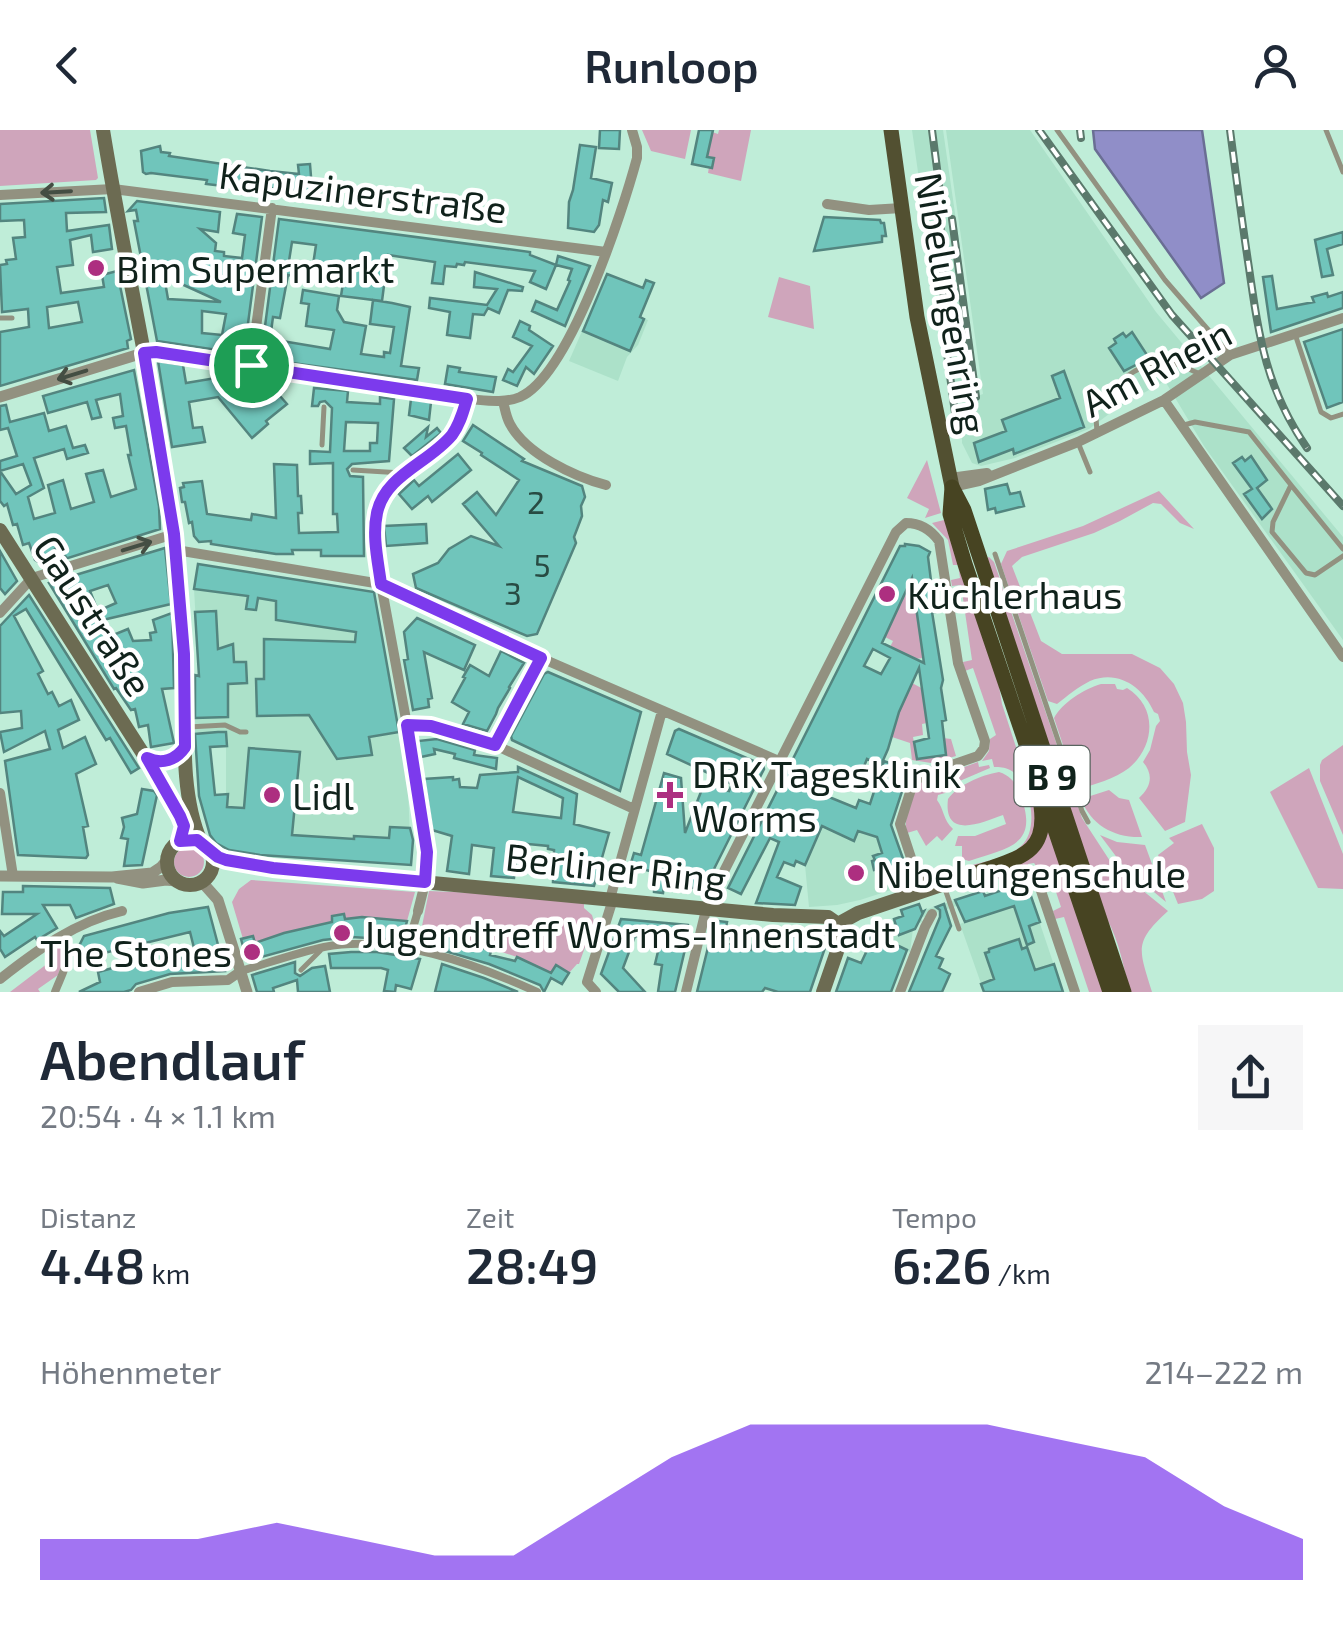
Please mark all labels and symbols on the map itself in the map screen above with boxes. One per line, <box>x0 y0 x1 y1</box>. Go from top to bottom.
street label: Kapuzinerstraße <box>217 151 509 231</box>
street label: Nibelungenring <box>906 169 998 437</box>
one-way arrow <box>41 183 73 202</box>
place label: Bim Supermarkt <box>116 245 395 291</box>
marker: Bim Supermarkt <box>85 257 107 279</box>
street label: Am Rhein <box>1073 308 1239 426</box>
pin <box>209 323 294 408</box>
one-way arrow <box>56 367 88 385</box>
house number: 2 <box>527 482 545 520</box>
street label: Gaustraße <box>25 526 163 704</box>
one-way arrow <box>120 536 152 554</box>
house number: 5 <box>533 545 551 583</box>
place label: Küchlerhaus <box>907 571 1122 617</box>
house number: 3 <box>504 573 522 611</box>
marker: Küchlerhaus <box>876 583 898 605</box>
road number: B 9 <box>1014 746 1090 806</box>
place label: DRK Tagesklinik Worms <box>692 750 961 840</box>
place label: Lidl <box>292 772 354 818</box>
marker: DRK Tagesklinik Worms <box>657 782 683 808</box>
marker: Lidl <box>261 784 283 806</box>
street label: Berliner Ring <box>503 833 729 901</box>
place label: Nibelungenschule <box>876 850 1186 896</box>
marker: Nibelungenschule <box>845 862 867 884</box>
place label: Jugendtreff Worms-Innenstadt <box>362 910 896 956</box>
marker: Jugendtreff Worms-Innenstadt <box>331 922 353 944</box>
place label: The Stones <box>40 929 232 975</box>
marker: The Stones <box>241 941 263 963</box>

